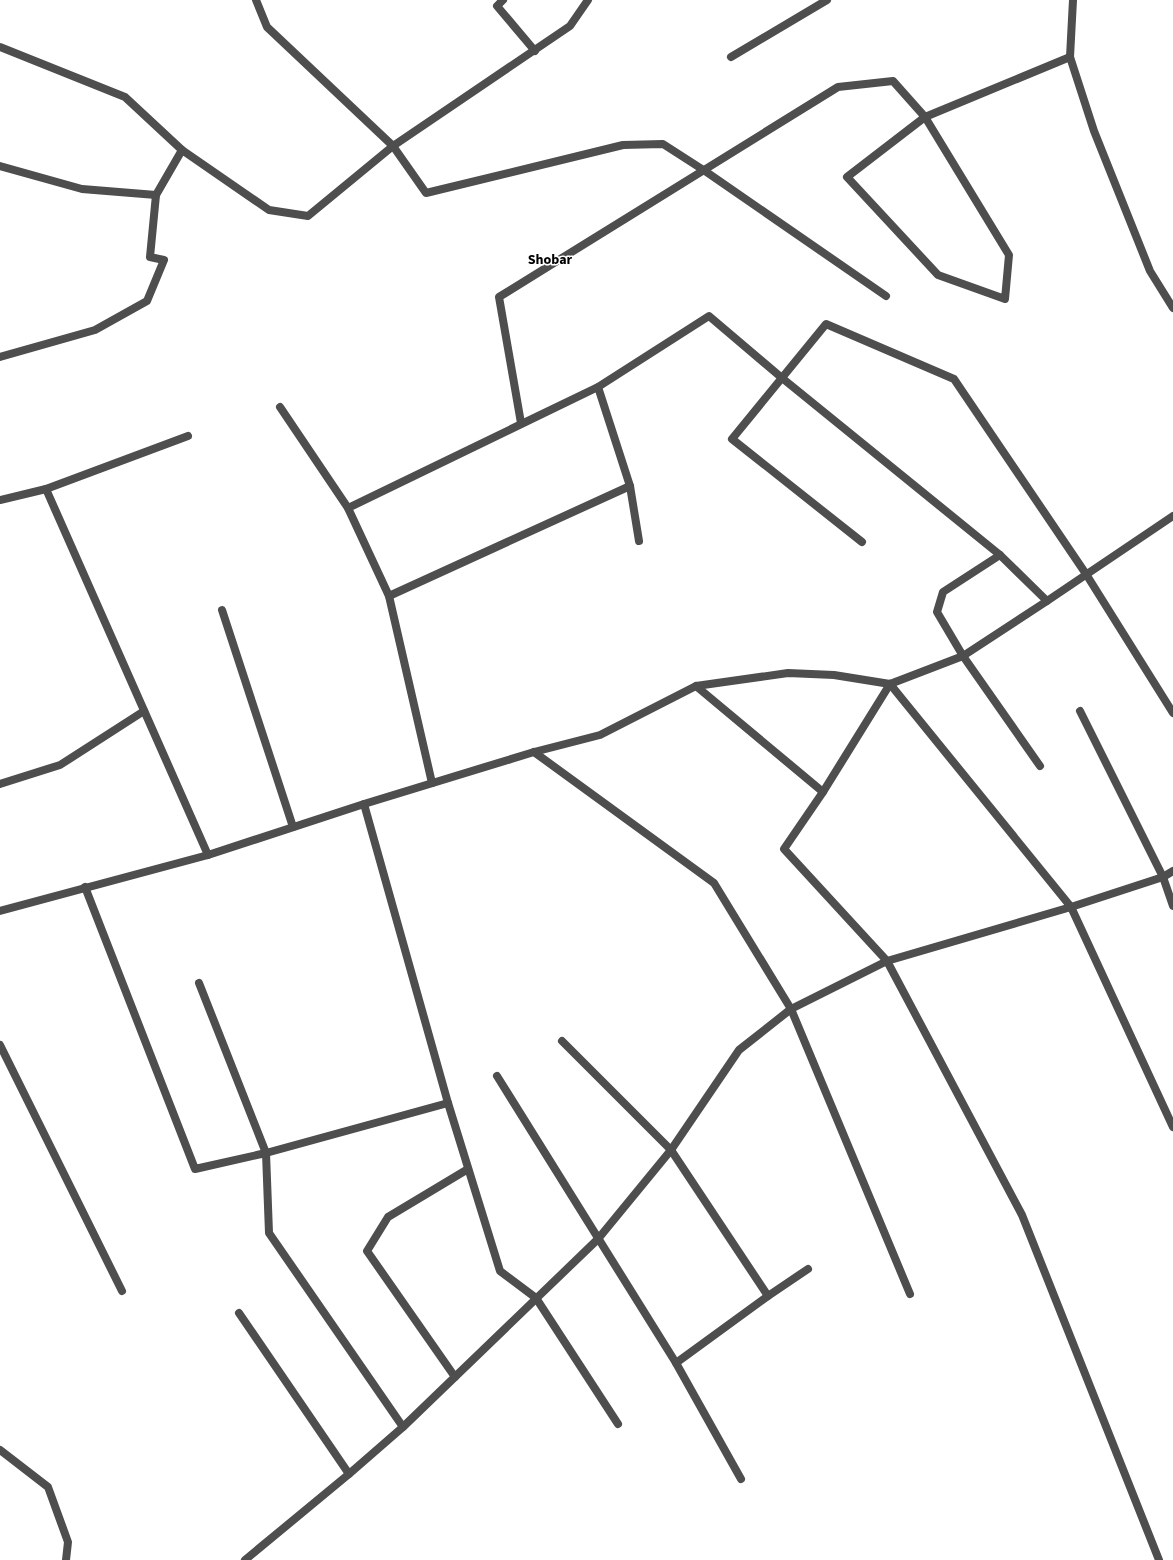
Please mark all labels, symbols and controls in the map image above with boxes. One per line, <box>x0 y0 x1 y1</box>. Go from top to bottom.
district label: Shobar <box>528 250 573 270</box>

